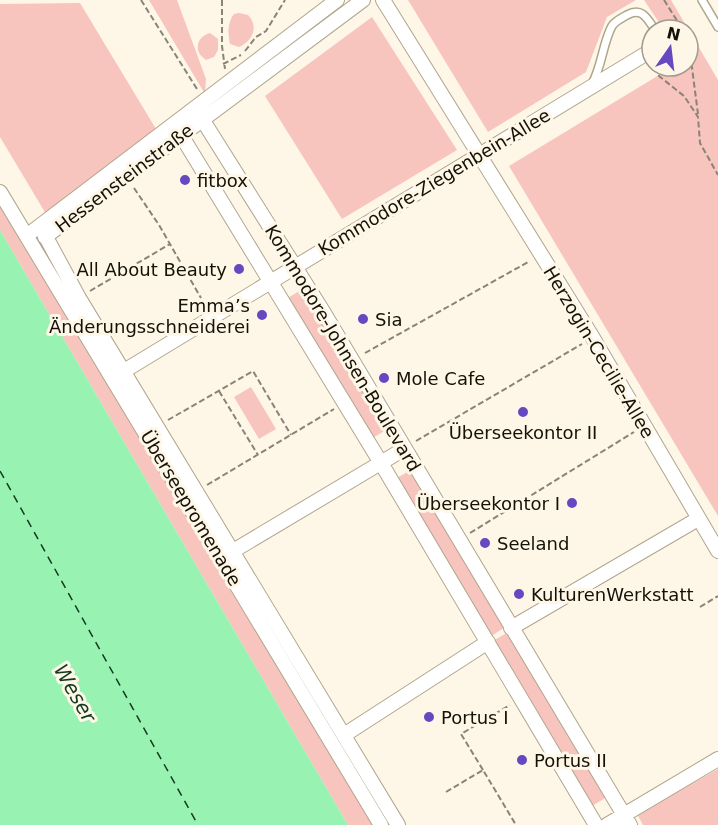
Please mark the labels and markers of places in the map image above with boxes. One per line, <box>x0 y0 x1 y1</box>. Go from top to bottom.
place label: fitbox <box>197 170 248 191</box>
marker: fitbox <box>178 173 192 187</box>
place label: All About Beauty <box>76 259 227 280</box>
marker: All About Beauty <box>232 262 246 276</box>
place label: Emma’s Änderungsschneiderei <box>49 295 250 337</box>
marker: Emma’s Änderungsschneiderei <box>255 308 269 322</box>
place label: Sia <box>375 309 402 330</box>
marker: Sia <box>356 312 370 326</box>
place label: Mole Cafe <box>396 368 485 389</box>
marker: Mole Cafe <box>377 371 391 385</box>
marker: Überseekontor II <box>516 405 530 419</box>
place label: Überseekontor II <box>449 422 597 443</box>
place label: Überseekontor I <box>417 493 560 514</box>
marker: Überseekontor I <box>565 496 579 510</box>
place label: Seeland <box>497 533 569 554</box>
marker: Seeland <box>478 536 492 550</box>
place label: KulturenWerkstatt <box>531 584 694 605</box>
marker: KulturenWerkstatt <box>512 587 526 601</box>
place label: Portus I <box>441 707 509 728</box>
marker: Portus I <box>422 710 436 724</box>
place label: Portus II <box>534 750 607 771</box>
marker: Portus II <box>515 753 529 767</box>

